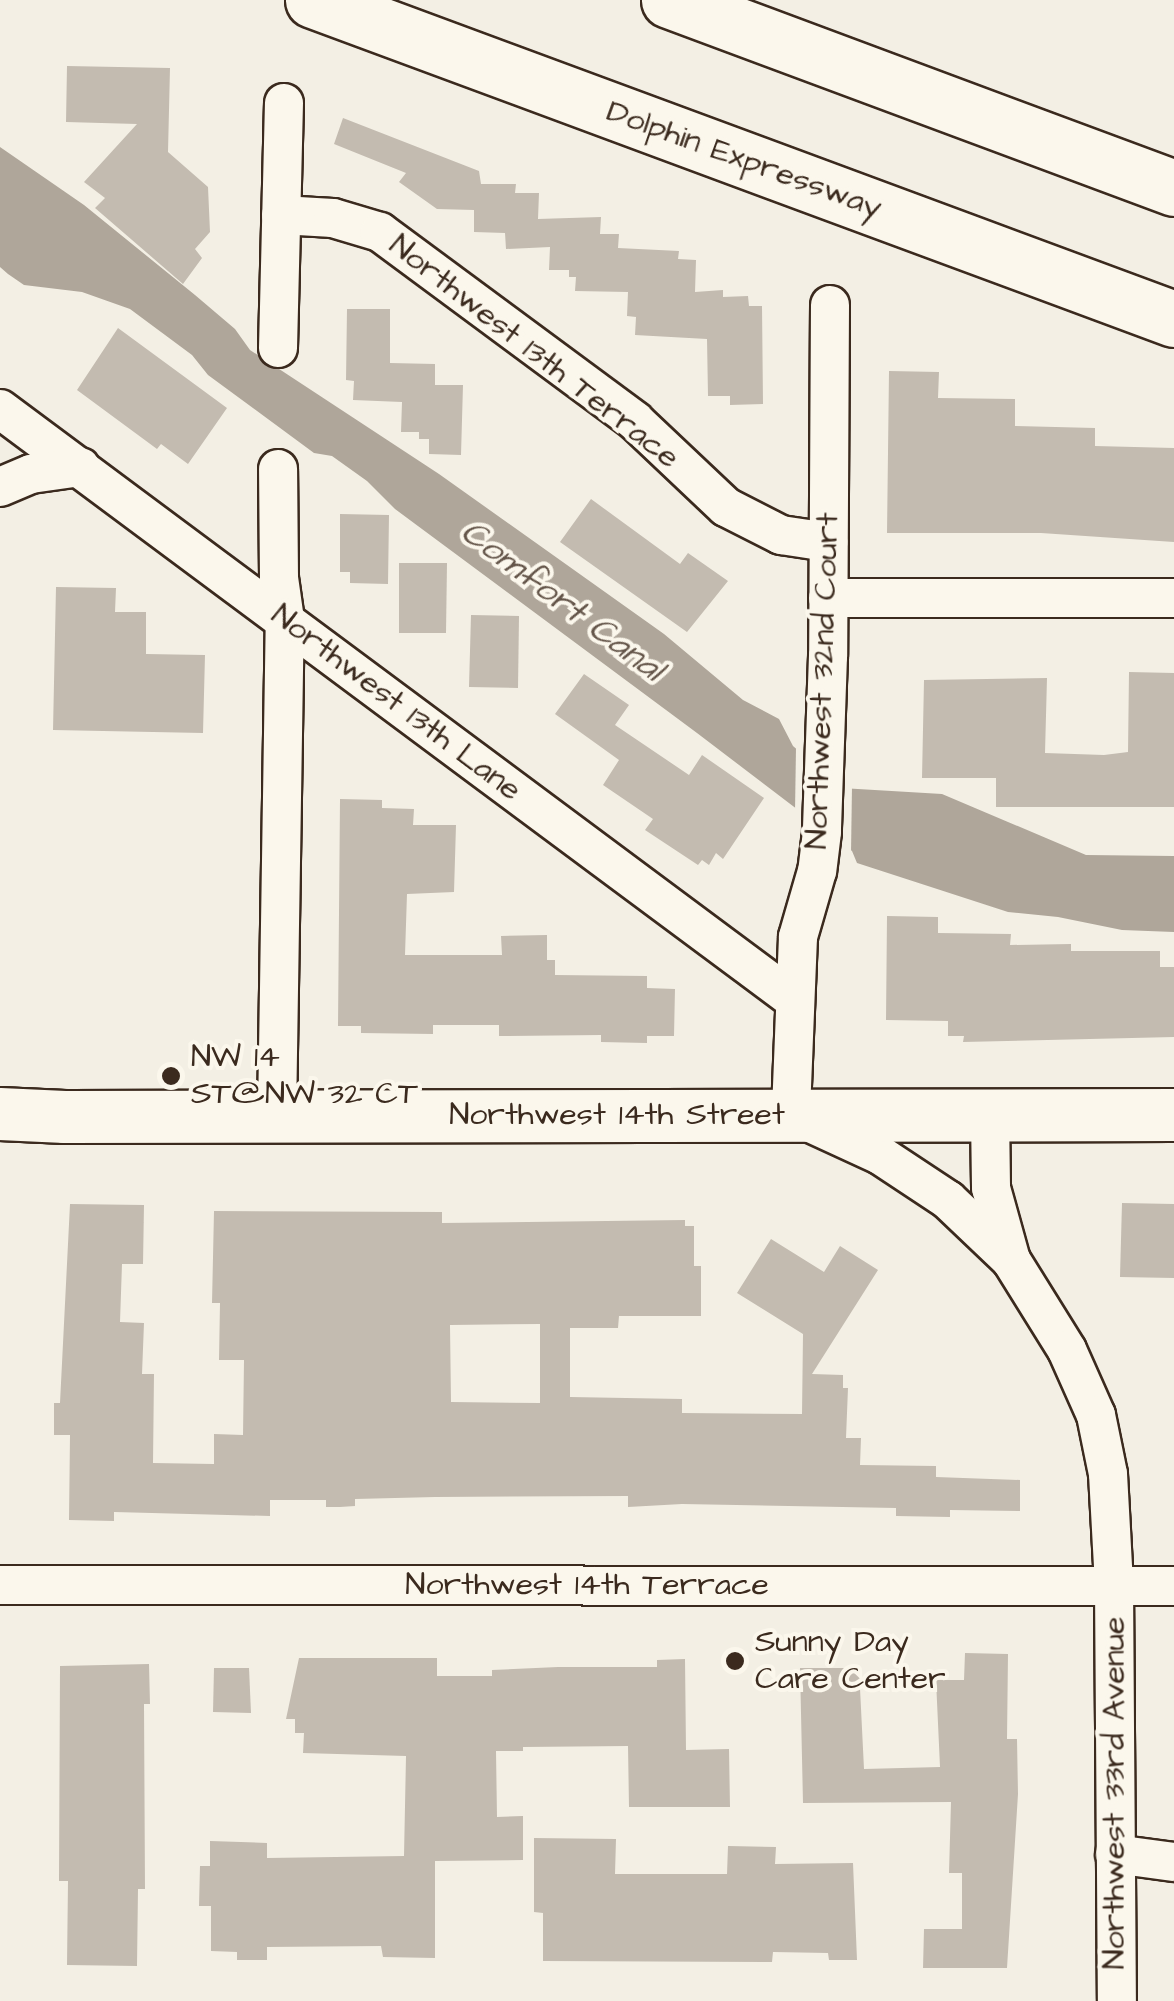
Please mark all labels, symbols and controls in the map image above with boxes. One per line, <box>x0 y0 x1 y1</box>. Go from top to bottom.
street label: Dolphin Expressway <box>601 92 887 228</box>
street label: Northwest 13th Terrace <box>381 227 687 477</box>
water label: Comfort Canal <box>452 511 672 691</box>
street label: Northwest 32nd Court <box>798 512 848 850</box>
street label: Northwest 13th Lane <box>263 596 529 810</box>
place label: NW 14 ST@NW 32 CT <box>191 1039 418 1114</box>
marker: NW 14 ST@NW 32 CT <box>160 1065 182 1087</box>
street label: Northwest 14th Street <box>449 1096 785 1134</box>
street label: Northwest 14th Terrace <box>405 1566 769 1604</box>
street label: Northwest 33rd Avenue <box>1096 1617 1134 1969</box>
place label: Sunny Day Care Center <box>755 1624 946 1699</box>
marker: Sunny Day Care Center <box>724 1650 746 1672</box>

